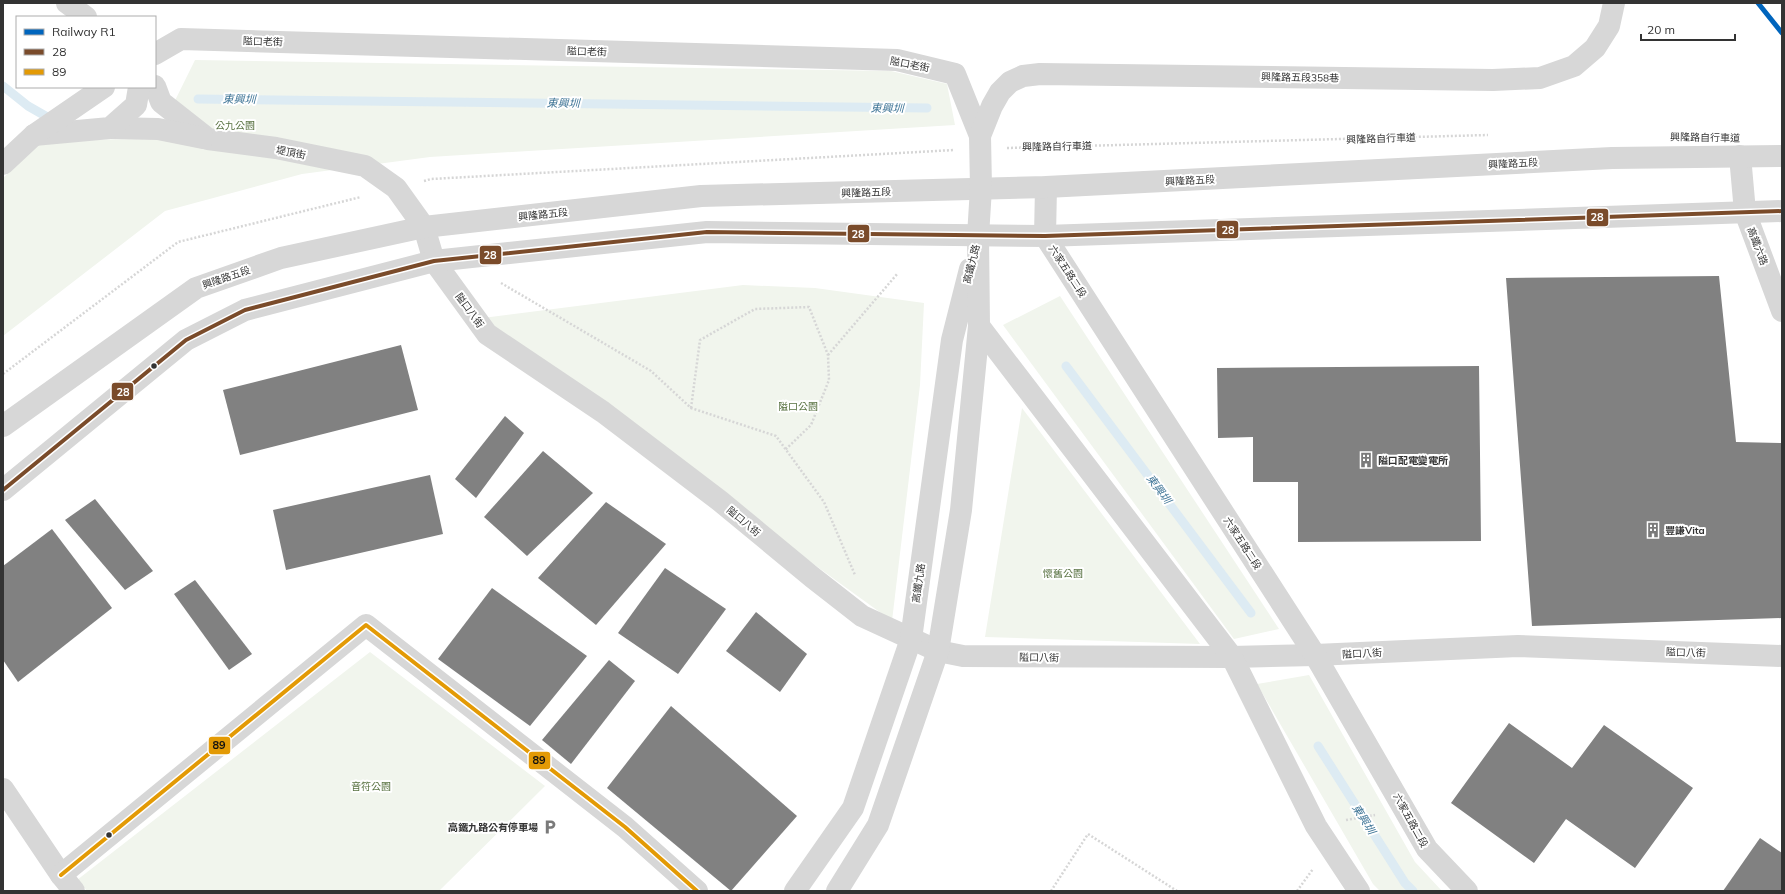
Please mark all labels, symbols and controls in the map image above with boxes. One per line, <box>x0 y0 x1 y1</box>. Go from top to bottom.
legend <box>16 16 156 88</box>
scale bar <box>1641 16 1735 42</box>
text: 20 m <box>1647 22 1675 37</box>
text: Railway R1 <box>52 24 116 39</box>
street label: 隘口老街 <box>243 34 283 49</box>
text: 28 <box>52 44 66 59</box>
street label: 隘口老街 <box>567 44 607 59</box>
street label: 隘口老街 <box>889 54 931 75</box>
text: 89 <box>52 64 66 79</box>
street label: 興隆路五段358巷 <box>1261 70 1339 85</box>
water label: 東興圳 <box>222 92 258 106</box>
water label: 東興圳 <box>546 96 582 110</box>
water label: 東興圳 <box>870 101 906 115</box>
park label: 公九公園 <box>215 119 255 132</box>
street label: 興隆路自行車道 <box>1670 130 1740 145</box>
street label: 興隆路自行車道 <box>1346 131 1416 146</box>
street label: 興隆路自行車道 <box>1022 139 1092 154</box>
street label: 堤頂街 <box>275 143 307 162</box>
street label: 興隆路五段 <box>1488 156 1538 171</box>
street label: 興隆路五段 <box>1165 173 1215 188</box>
street label: 興隆路五段 <box>841 185 891 200</box>
street label: 興隆路五段 <box>518 205 569 224</box>
line badge: 28 <box>1586 208 1609 227</box>
text: 28 <box>1590 210 1604 224</box>
line badge: 28 <box>1216 220 1239 239</box>
text: 28 <box>1221 223 1235 237</box>
line badge: 28 <box>847 224 870 243</box>
street label: 高鐵六路 <box>1744 225 1771 267</box>
text: 28 <box>851 227 865 241</box>
street label: 高鐵九路 <box>960 243 983 285</box>
street label: 六家五路二段 <box>1046 243 1089 300</box>
line badge: 28 <box>479 245 502 265</box>
text: 28 <box>483 248 497 262</box>
street label: 興隆路五段 <box>200 263 252 292</box>
street label: 隘口八街 <box>453 290 487 330</box>
unlabelled marker <box>149 361 159 371</box>
line badge: 28 <box>111 382 134 401</box>
text: 28 <box>116 385 130 399</box>
park label: 隘口公園 <box>778 400 818 413</box>
building icon: 隘口配電變電所 <box>1357 451 1375 469</box>
place label: 隘口配電變電所 <box>1378 454 1448 467</box>
water label: 東興圳 <box>1143 472 1176 508</box>
street label: 隘口八街 <box>724 504 763 539</box>
street label: 六家五路二段 <box>1221 515 1264 572</box>
building icon: 豐謙Vita <box>1644 521 1662 539</box>
place label: 豐謙Vita <box>1665 524 1705 537</box>
street label: 高鐵九路 <box>909 562 928 604</box>
park label: 懷舊公園 <box>1043 567 1083 580</box>
street label: 隘口八街 <box>1666 645 1706 660</box>
street label: 隘口八街 <box>1342 646 1382 661</box>
street label: 隘口八街 <box>1019 651 1059 664</box>
line badge: 89 <box>208 736 231 755</box>
text: 89 <box>212 738 226 752</box>
line badge: 89 <box>528 751 551 770</box>
text: 89 <box>532 753 546 767</box>
park label: 音符公園 <box>351 780 391 793</box>
street label: 六家五路二段 <box>1390 791 1431 850</box>
water label: 東興圳 <box>1349 801 1380 838</box>
parking icon: 高鐵九路公有停車場 <box>541 818 559 836</box>
place label: 高鐵九路公有停車場 <box>448 821 538 834</box>
unlabelled marker <box>104 830 114 840</box>

